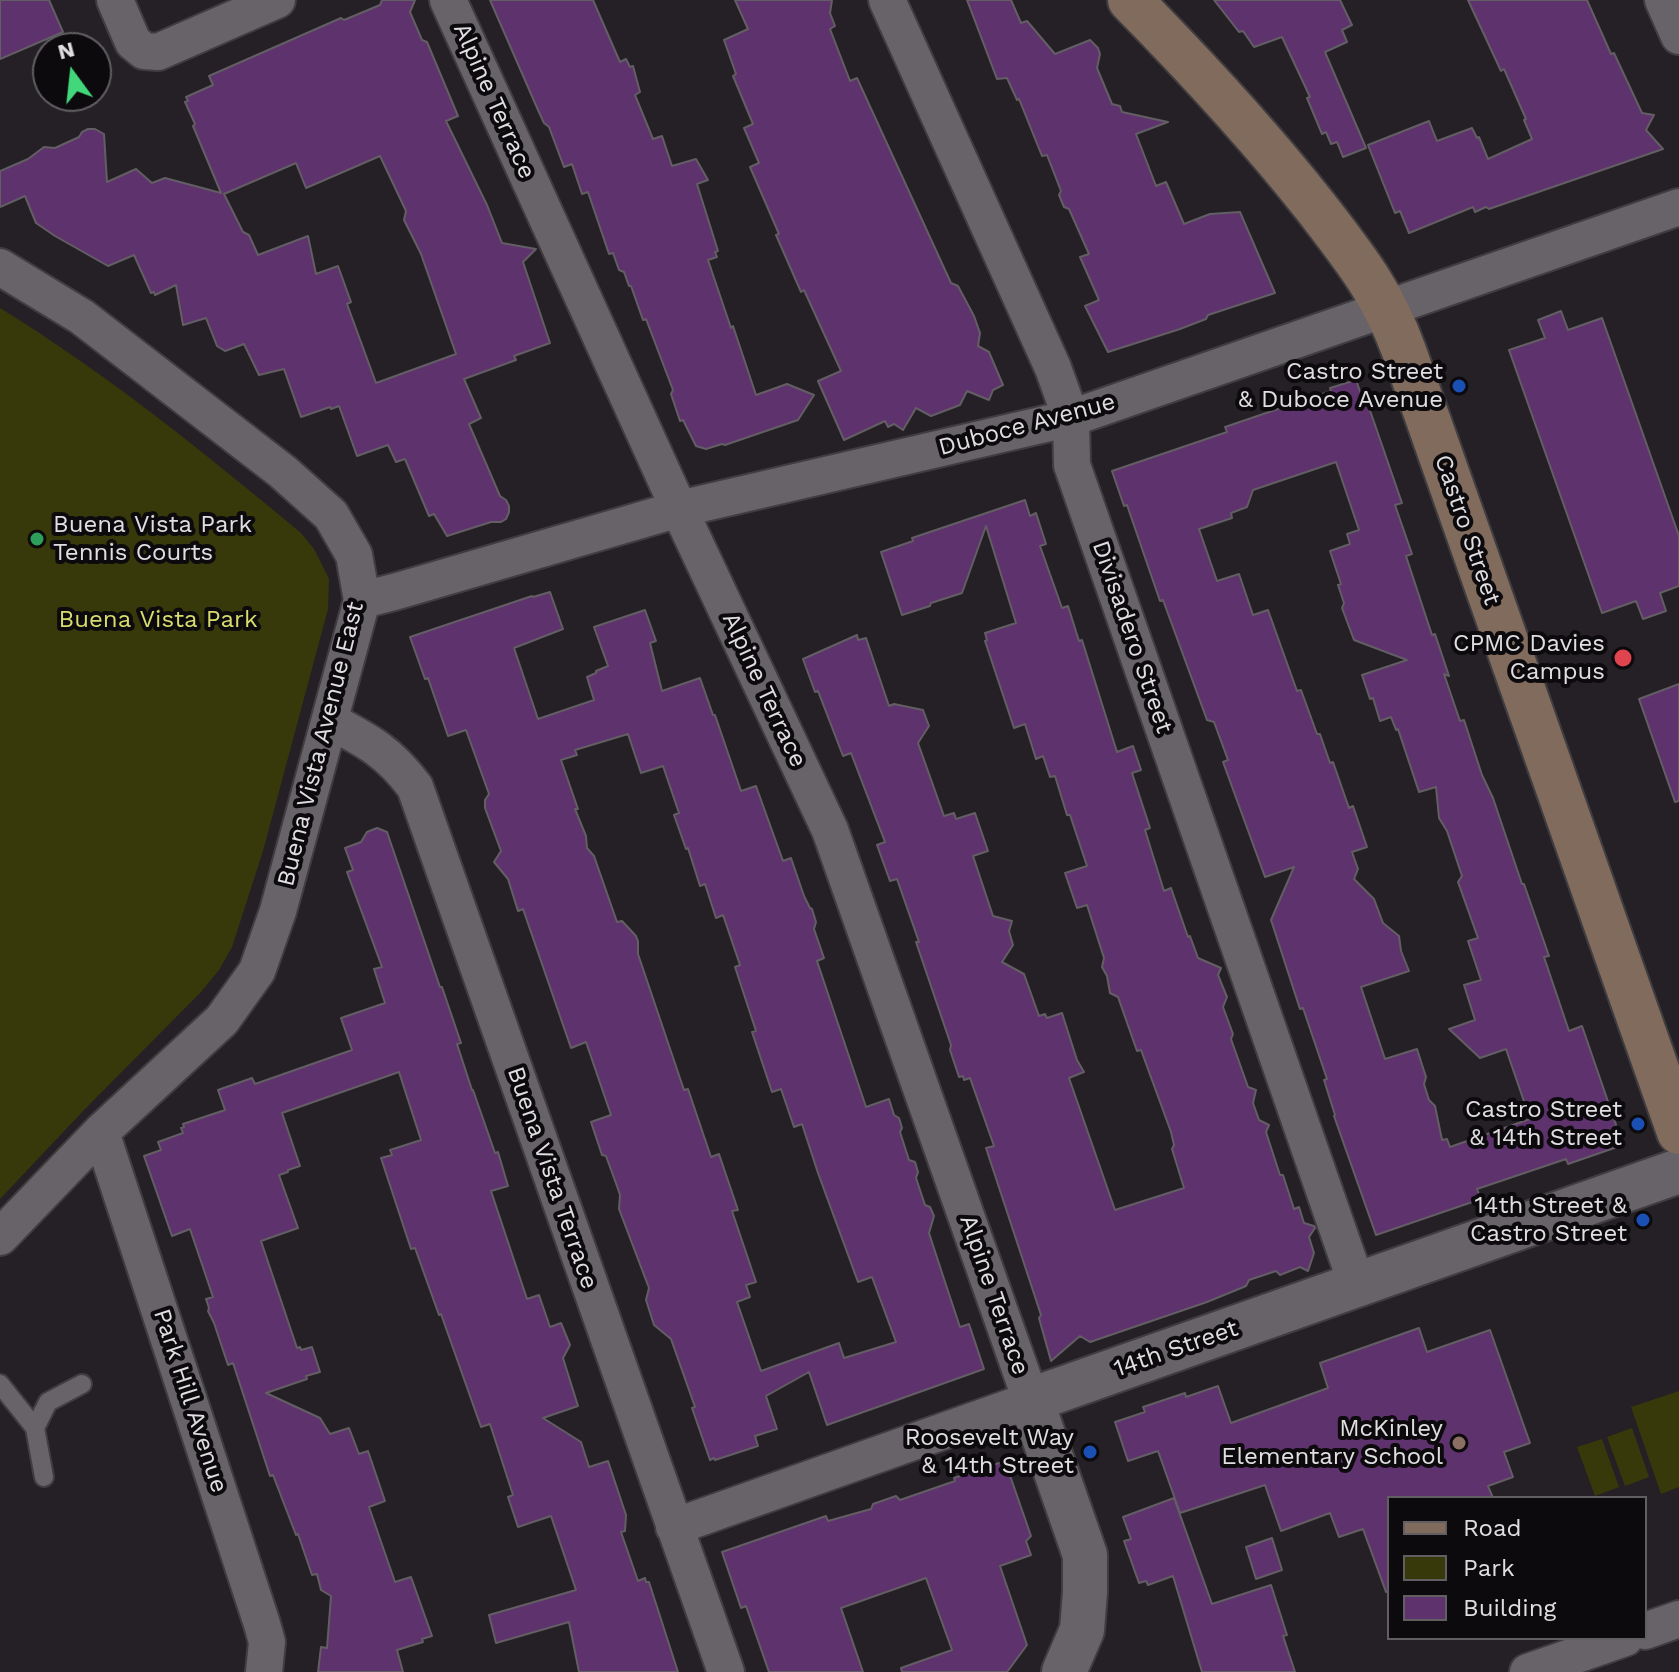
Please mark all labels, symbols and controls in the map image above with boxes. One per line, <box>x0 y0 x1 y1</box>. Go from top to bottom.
street label: Alpine Terrace <box>447 19 541 183</box>
north arrow <box>32 32 112 112</box>
text: N <box>55 36 77 64</box>
place label: Castro Street & Duboce Avenue <box>1238 358 1443 414</box>
marker: Castro Street & Duboce Avenue <box>1450 377 1468 395</box>
street label: Duboce Avenue <box>935 388 1119 462</box>
street label: Castro Street <box>1428 451 1506 609</box>
place label: Buena Vista Park Tennis Courts <box>53 511 252 567</box>
marker: Buena Vista Park Tennis Courts <box>28 530 46 548</box>
street label: Divisadero Street <box>1086 537 1178 737</box>
street label: Buena Vista Avenue East <box>272 599 370 889</box>
park label: Buena Vista Park <box>59 606 257 634</box>
street label: Alpine Terrace <box>716 608 812 772</box>
place label: CPMC Davies Campus <box>1453 630 1605 686</box>
marker: CPMC Davies Campus <box>1612 647 1634 669</box>
street label: Buena Vista Terrace <box>500 1063 604 1293</box>
place label: Castro Street & 14th Street <box>1465 1096 1622 1152</box>
marker: Castro Street & 14th Street <box>1629 1115 1647 1133</box>
place label: 14th Street & Castro Street <box>1470 1192 1627 1248</box>
street label: Alpine Terrace <box>953 1211 1035 1379</box>
marker: 14th Street & Castro Street <box>1634 1211 1652 1229</box>
street label: Park Hill Avenue <box>147 1305 233 1497</box>
street label: 14th Street <box>1110 1314 1242 1384</box>
place label: McKinley Elementary School <box>1221 1415 1443 1471</box>
place label: Roosevelt Way & 14th Street <box>905 1424 1074 1480</box>
marker: McKinley Elementary School <box>1450 1434 1468 1452</box>
marker: Roosevelt Way & 14th Street <box>1081 1443 1099 1461</box>
legend <box>1387 1496 1647 1640</box>
text: Road <box>1463 1514 1522 1542</box>
text: Park <box>1463 1554 1515 1582</box>
text: Building <box>1463 1594 1556 1622</box>

